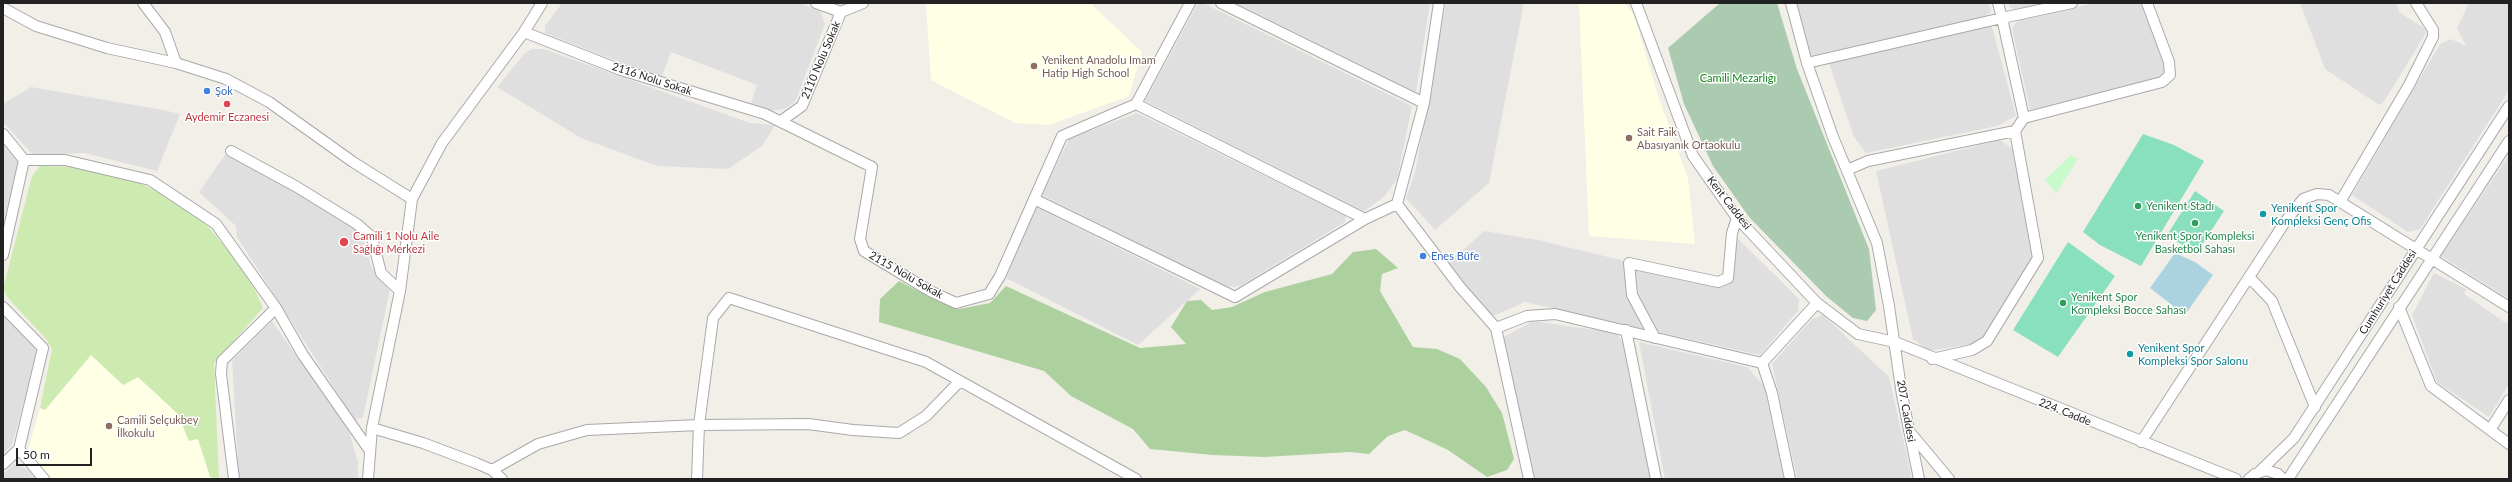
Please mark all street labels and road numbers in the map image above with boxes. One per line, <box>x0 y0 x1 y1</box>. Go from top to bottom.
street label: 2110 Nolu Sokak <box>799 19 843 101</box>
street label: 2116 Nolu Sokak <box>610 60 694 98</box>
street label: Kent Caddesi <box>1704 174 1754 232</box>
street label: Cumhuriyet Caddesi <box>2357 247 2419 337</box>
street label: 2115 Nolu Sokak <box>867 248 945 302</box>
street label: 207. Caddesi <box>1894 379 1918 443</box>
street label: 224. Cadde <box>2037 395 2093 429</box>

